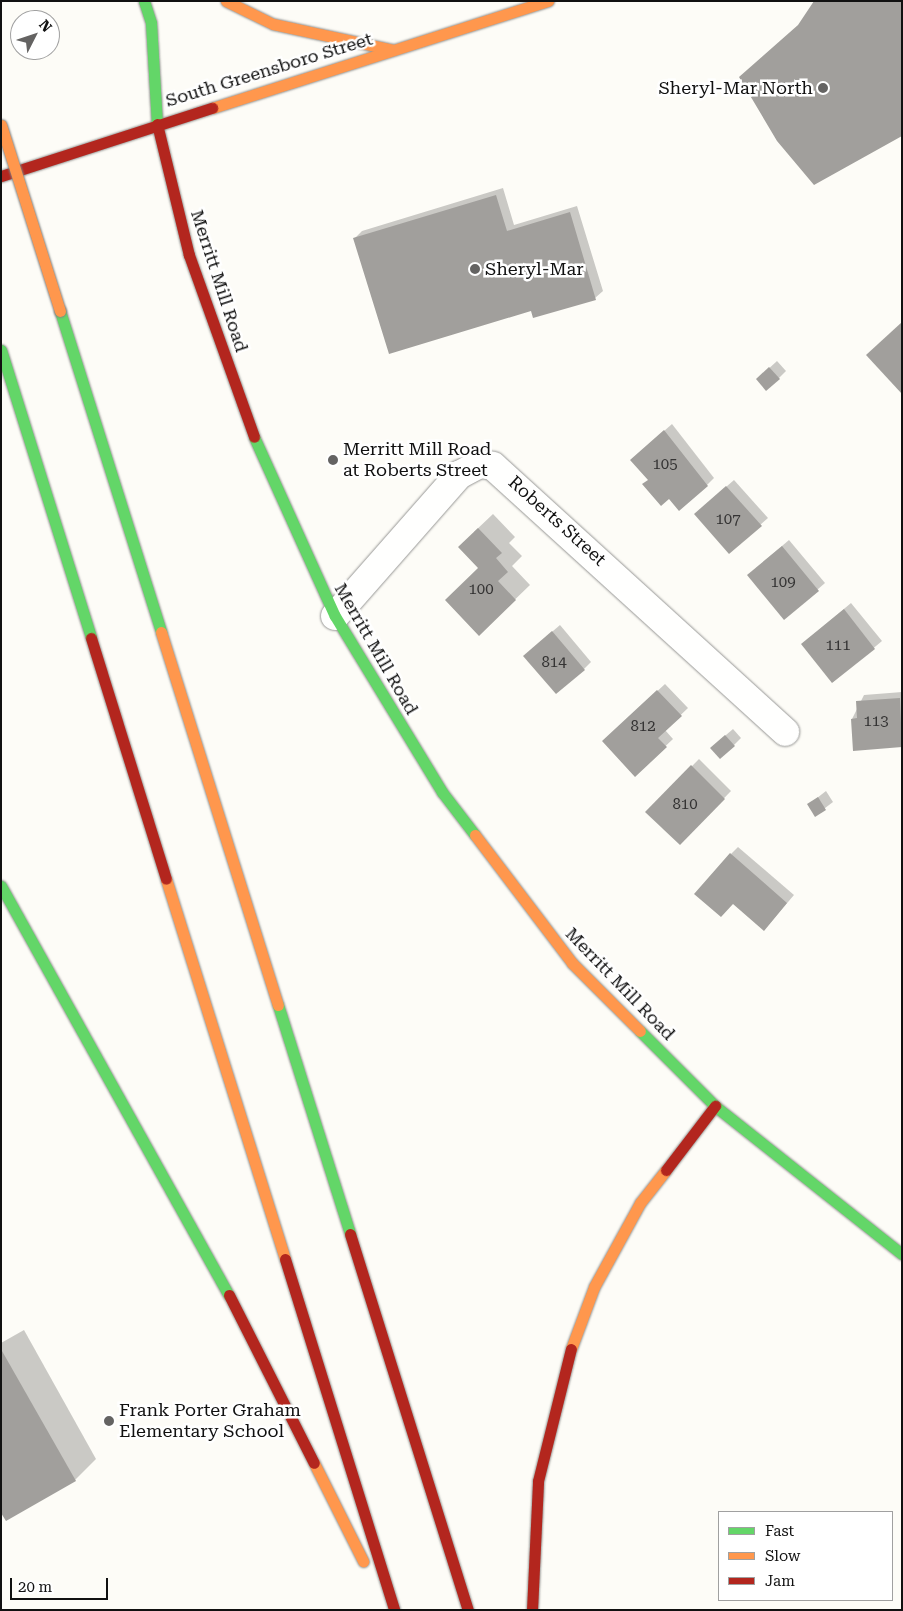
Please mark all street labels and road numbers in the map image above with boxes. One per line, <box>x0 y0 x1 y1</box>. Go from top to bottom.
street label: South Greensboro Street <box>163 28 375 112</box>
street label: Merritt Mill Road <box>186 207 252 355</box>
street label: Roberts Street <box>504 472 610 570</box>
street label: Merritt Mill Road <box>330 579 422 719</box>
street label: Merritt Mill Road <box>561 923 679 1045</box>

